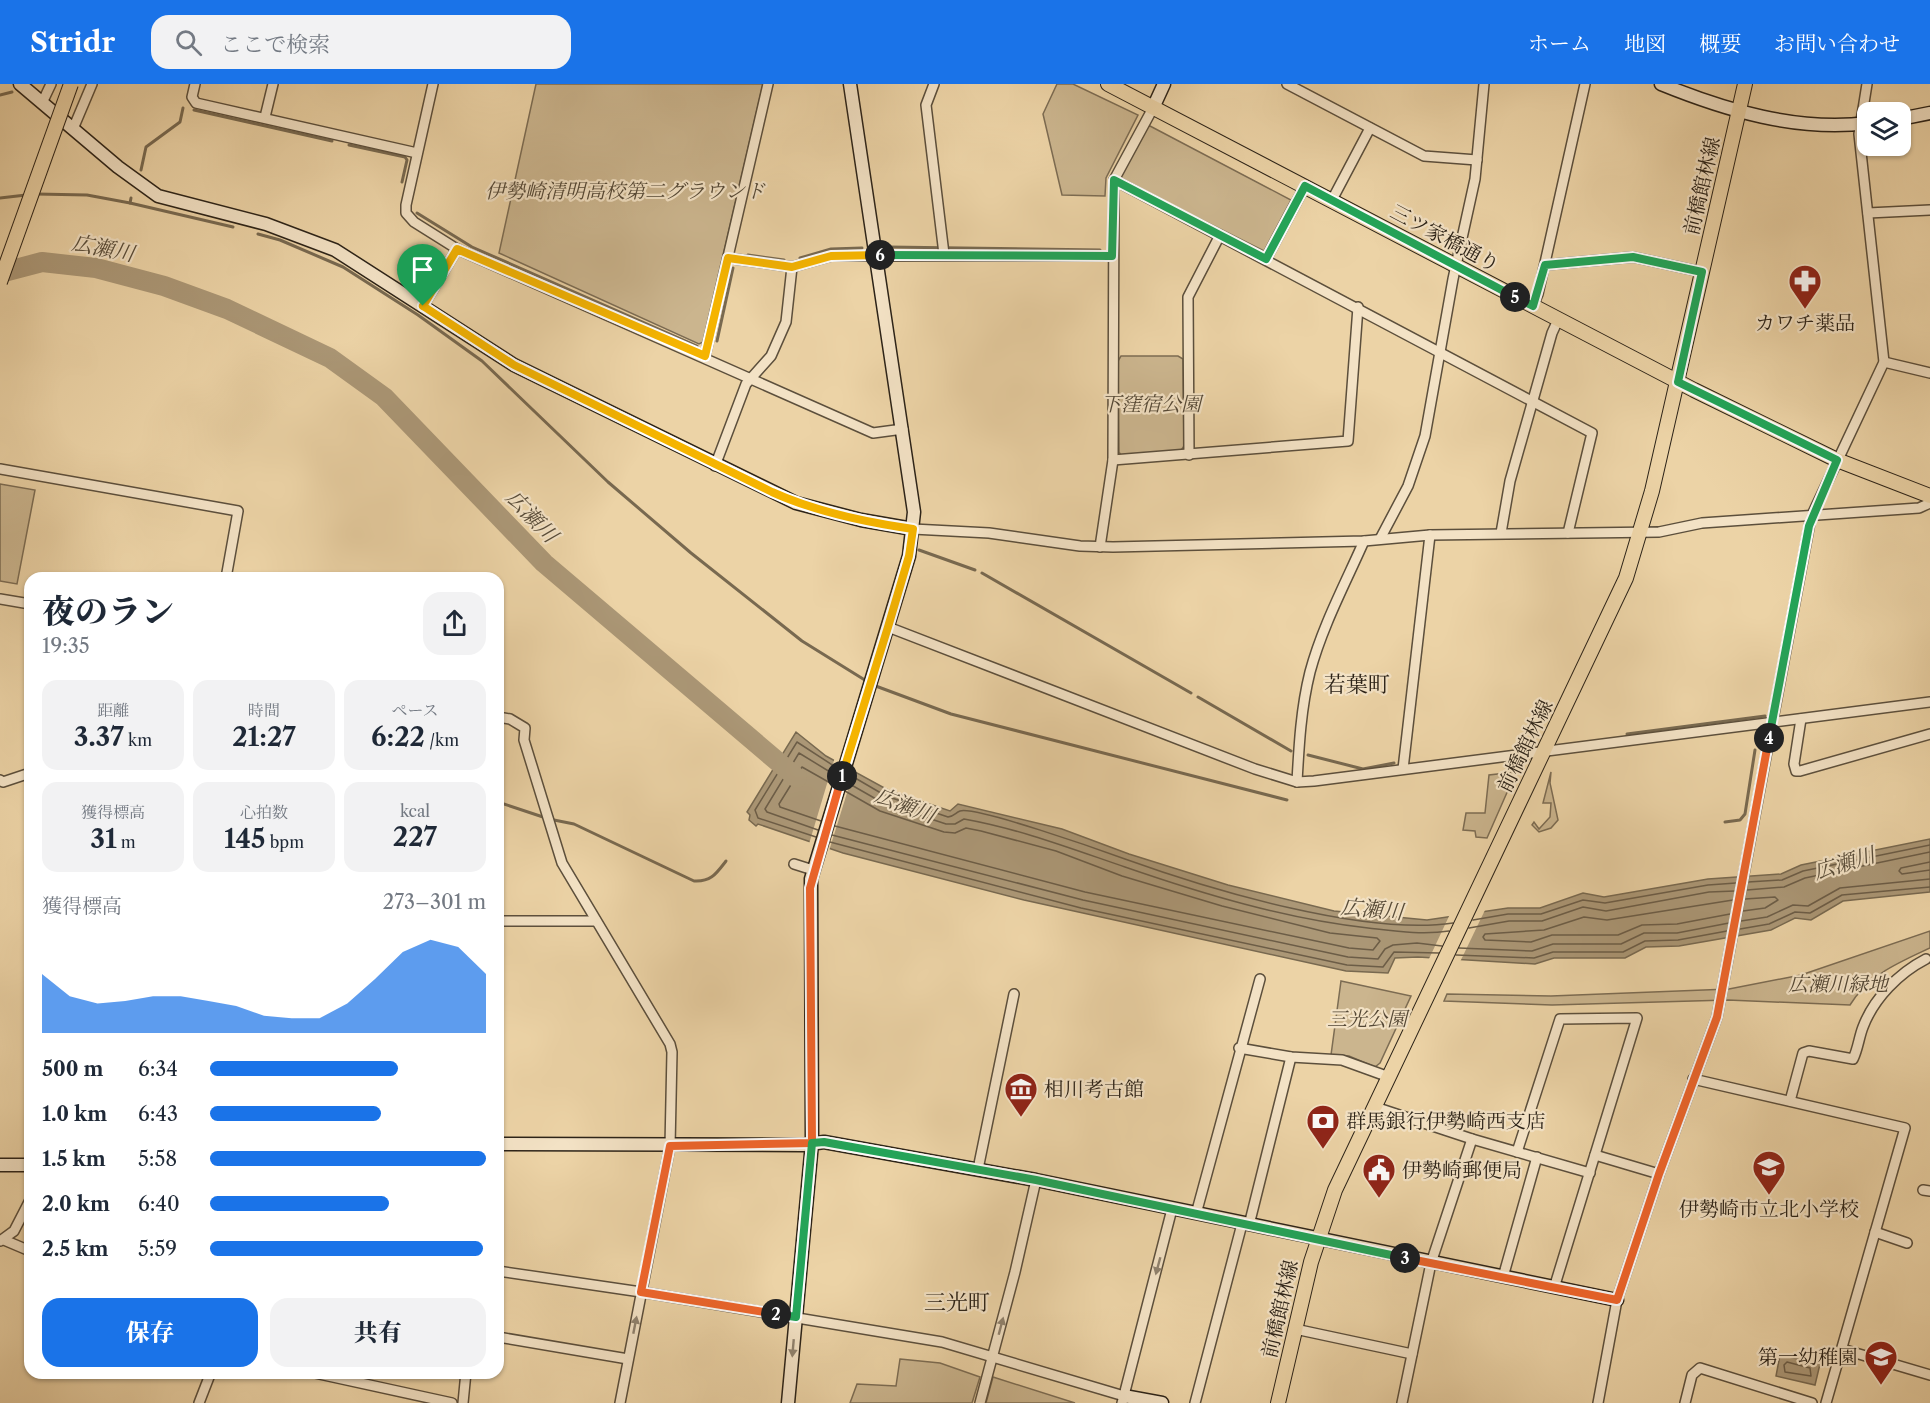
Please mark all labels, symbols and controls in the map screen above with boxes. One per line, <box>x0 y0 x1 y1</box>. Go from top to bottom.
search box <box>151 15 571 69</box>
text: Stridr <box>30 25 115 59</box>
icon: search <box>172 26 205 59</box>
text: ここで検索 <box>220 31 330 58</box>
text: ホーム <box>1528 31 1591 56</box>
text: 地図 <box>1624 31 1666 56</box>
text: 概要 <box>1699 31 1741 56</box>
text: お問い合わせ <box>1774 31 1900 56</box>
map controls <box>1857 102 1911 156</box>
button: layers <box>1857 102 1911 156</box>
street label: 前橋館林線 <box>1679 135 1725 237</box>
park label: 伊勢崎清明高校第二グラウンド <box>485 179 766 203</box>
street label: 三ツ家橋通り <box>1386 199 1504 277</box>
water label: 広瀬川 <box>70 230 138 267</box>
pin: 6 <box>865 240 895 270</box>
pin <box>397 244 448 306</box>
text: 6 <box>875 245 885 265</box>
icon: arrive <box>406 253 439 286</box>
pharmacy icon: カワチ薬品 <box>1787 263 1823 310</box>
pin: 5 <box>1500 282 1530 312</box>
text: 5 <box>1511 287 1519 307</box>
place label: カワチ薬品 <box>1755 311 1855 335</box>
park label: 下窪宿公園 <box>1101 392 1204 416</box>
water label: 広瀬川 <box>501 485 564 549</box>
text: 夜のラン <box>42 591 174 632</box>
button: share <box>423 592 486 655</box>
text: 19:35 <box>42 634 90 658</box>
district label: 若葉町 <box>1324 671 1390 698</box>
street label: 前橋館林線 <box>1492 696 1558 796</box>
text: 距離 <box>97 700 129 720</box>
text: 時間 <box>248 700 280 720</box>
text: ペース <box>391 700 439 720</box>
text: 3.37 <box>74 721 124 753</box>
text: 21:27 <box>232 721 296 753</box>
text: 6:22 <box>371 721 425 753</box>
pin: 4 <box>1754 723 1784 753</box>
text: 4 <box>1764 728 1774 748</box>
text: km <box>124 730 152 750</box>
text: /km <box>425 730 459 750</box>
pin: 1 <box>827 761 857 791</box>
text: 1 <box>838 766 846 786</box>
water label: 広瀬川 <box>871 782 941 829</box>
text: kcal <box>400 801 430 821</box>
text: 獲得標高 <box>81 802 145 822</box>
text: 心拍数 <box>240 802 288 822</box>
text: 227 <box>393 821 437 853</box>
text: 31 <box>90 823 117 855</box>
text: 145 <box>224 823 265 855</box>
text: m <box>117 832 136 852</box>
text: bpm <box>265 832 304 852</box>
water label: 広瀬川 <box>1810 841 1880 884</box>
text: 273–301 m <box>383 890 486 914</box>
text: 獲得標高 <box>42 894 122 918</box>
water label: 広瀬川 <box>1340 894 1406 924</box>
park label: 広瀬川緑地 <box>1788 972 1890 996</box>
park label: 三光公園 <box>1327 1007 1410 1031</box>
text: 500 m <box>42 1057 103 1081</box>
text: 6:34 <box>138 1057 178 1081</box>
museum icon: 相川考古館 <box>1003 1071 1039 1118</box>
place label: 相川考古館 <box>1044 1077 1144 1101</box>
text: 1.0 km <box>42 1102 107 1126</box>
text: 6:43 <box>138 1102 178 1126</box>
bank icon: 群馬銀行伊勢崎西支店 <box>1305 1103 1341 1150</box>
place label: 群馬銀行伊勢崎西支店 <box>1346 1109 1546 1133</box>
text: 1.5 km <box>42 1147 106 1171</box>
text: 5:58 <box>138 1147 177 1171</box>
school or university icon: 伊勢崎市立北小学校 <box>1751 1149 1787 1196</box>
public building icon: 伊勢崎郵便局 <box>1361 1152 1397 1199</box>
place label: 伊勢崎郵便局 <box>1402 1158 1522 1182</box>
text: 2.0 km <box>42 1192 110 1216</box>
text: 6:40 <box>138 1192 180 1216</box>
place label: 伊勢崎市立北小学校 <box>1679 1197 1859 1221</box>
text: 2.5 km <box>42 1237 109 1261</box>
text: 5:59 <box>138 1237 177 1261</box>
pin: 3 <box>1390 1243 1420 1273</box>
text: 3 <box>1400 1248 1410 1268</box>
one-way arrow <box>1152 1257 1162 1275</box>
street label: 前橋館林線 <box>1257 1258 1303 1360</box>
district label: 三光町 <box>924 1289 990 1316</box>
button: 保存 <box>42 1298 258 1367</box>
button: 共有 <box>270 1298 486 1367</box>
pin: 2 <box>761 1299 791 1329</box>
text: 2 <box>771 1304 781 1324</box>
one-way arrow <box>631 1315 640 1334</box>
one-way arrow <box>997 1317 1006 1335</box>
one-way arrow <box>788 1338 798 1357</box>
school or university icon: 第一幼稚園 <box>1863 1339 1899 1386</box>
place label: 第一幼稚園 <box>1758 1345 1858 1369</box>

